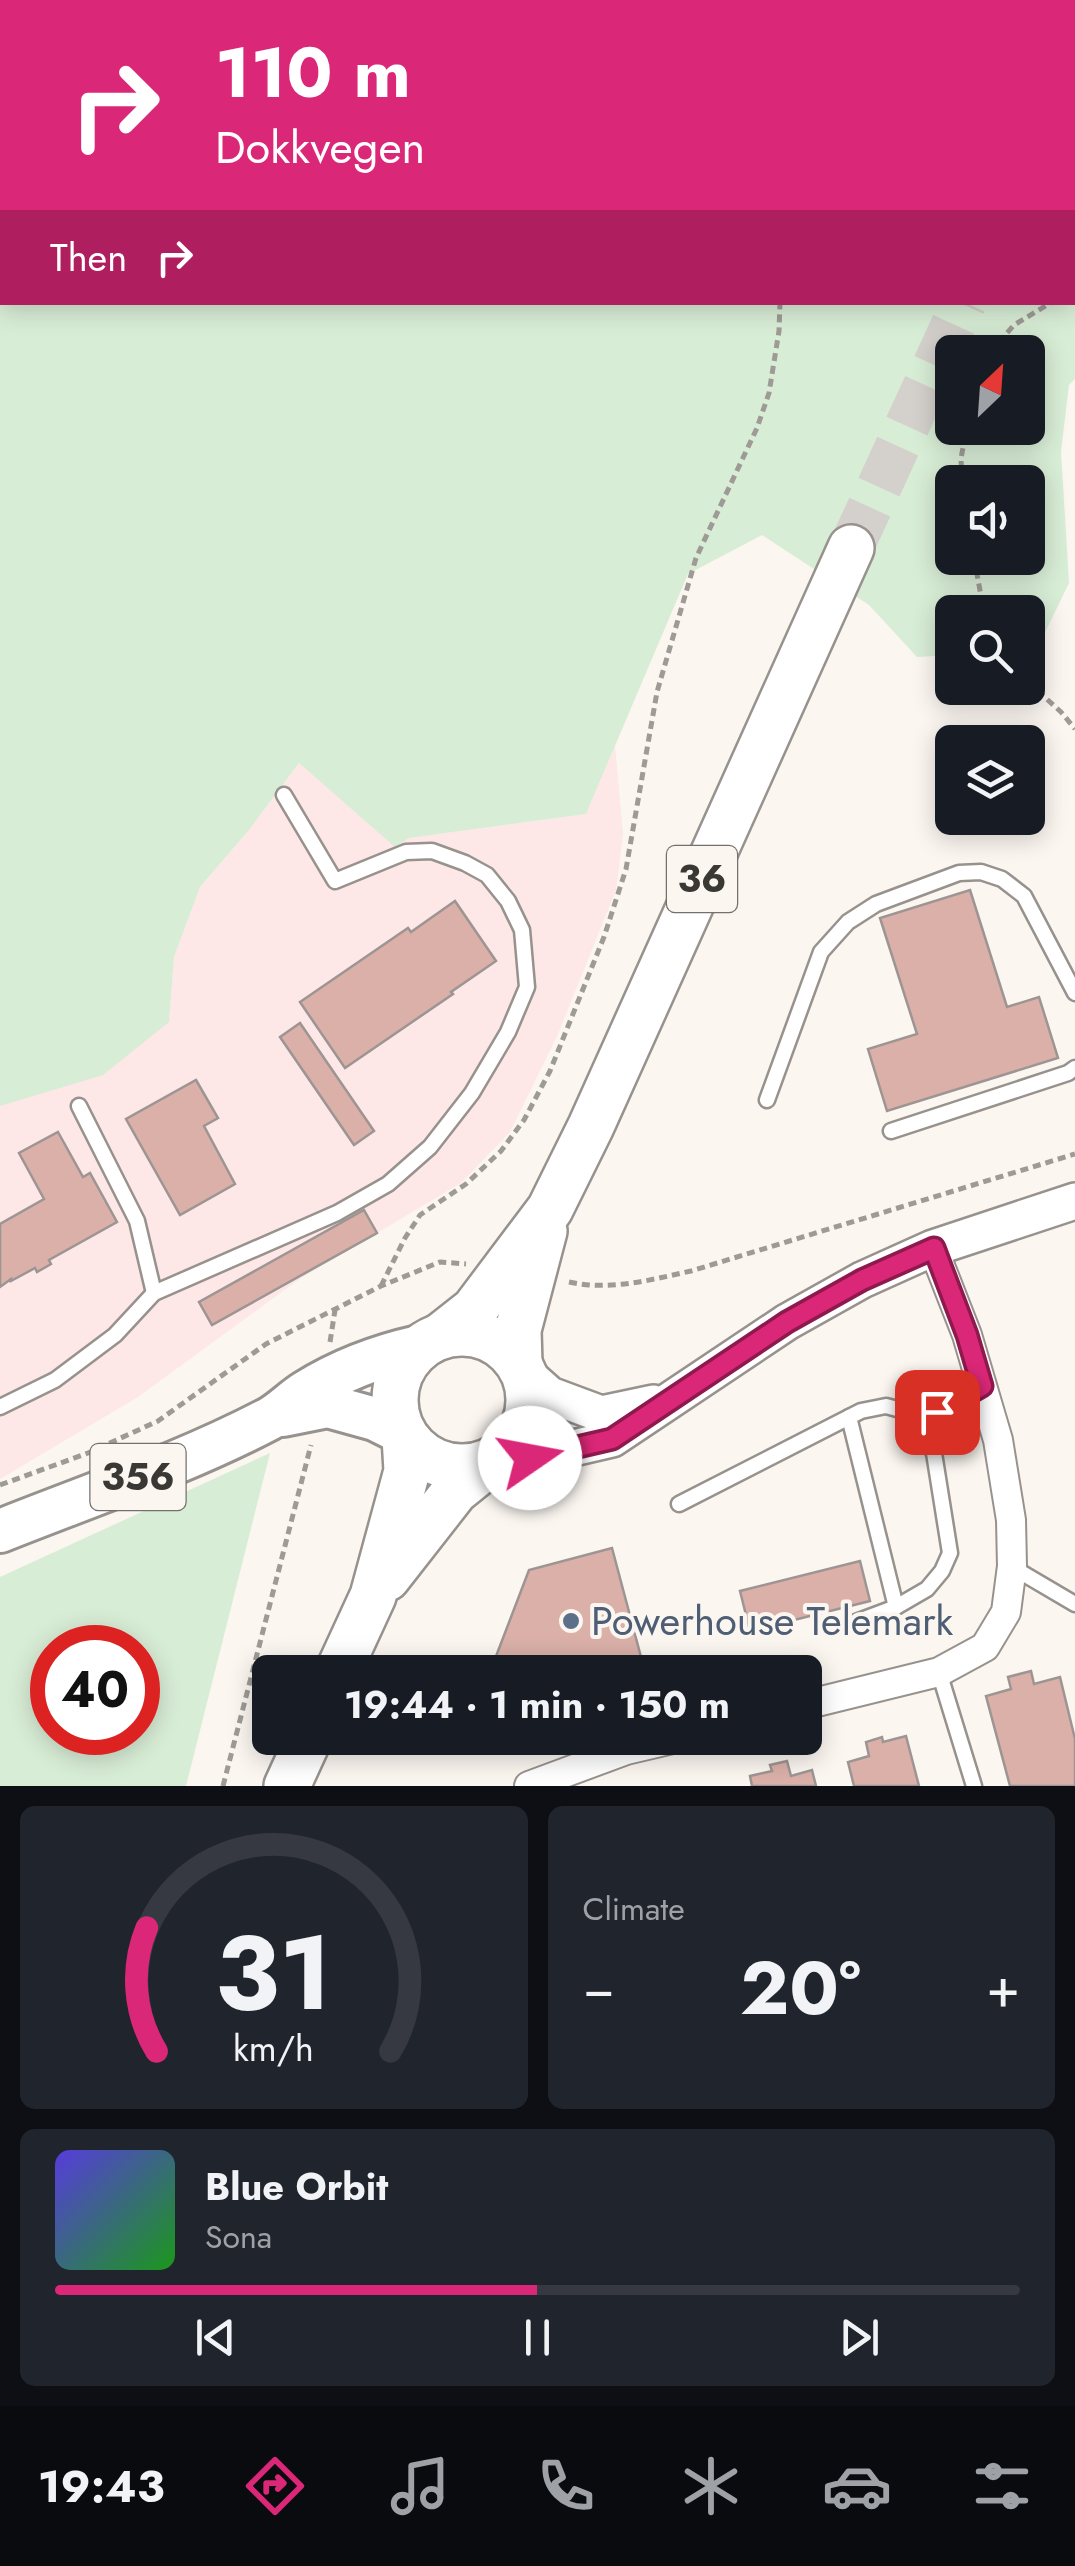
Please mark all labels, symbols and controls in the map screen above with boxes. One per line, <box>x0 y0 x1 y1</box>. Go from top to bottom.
text: 110 m <box>215 22 411 123</box>
icon: right <box>50 40 180 170</box>
text: Dokkvegen <box>215 115 425 180</box>
text: Then <box>50 230 127 285</box>
icon: right <box>147 230 202 285</box>
north arrow <box>935 335 1045 445</box>
map controls <box>935 335 1045 835</box>
button: sound <box>935 465 1045 575</box>
button: search <box>935 595 1045 705</box>
button: layers <box>935 725 1045 835</box>
road number: 36 <box>667 846 737 912</box>
pin <box>895 1370 980 1455</box>
icon: arrive <box>910 1385 965 1440</box>
position arrow <box>478 1406 582 1510</box>
road number: 356 <box>90 1444 186 1510</box>
place label: Powerhouse Telemark <box>591 1592 954 1650</box>
marker: Powerhouse Telemark <box>560 1610 582 1632</box>
speed limit sign: 40 <box>30 1625 160 1755</box>
text: 19:44 · 1 min · 150 m <box>344 1677 730 1732</box>
text: Climate <box>583 1886 685 1932</box>
text: 31 <box>215 1898 333 2048</box>
text: 20° <box>740 1934 861 2042</box>
text: − <box>583 1948 615 2028</box>
text: + <box>986 1948 1020 2028</box>
text: km/h <box>233 2023 314 2074</box>
text: Blue Orbit <box>205 2159 388 2214</box>
text: Sona <box>205 2214 272 2260</box>
icon: previous <box>188 2310 243 2365</box>
icon: pause <box>510 2310 565 2365</box>
icon: next <box>832 2310 887 2365</box>
icon: directions <box>240 2451 310 2521</box>
icon: music <box>385 2451 455 2521</box>
icon: phone <box>531 2451 601 2521</box>
icon: climate <box>676 2451 746 2521</box>
icon: car <box>822 2451 892 2521</box>
icon: filters <box>967 2451 1037 2521</box>
text: 19:43 <box>38 2454 165 2519</box>

